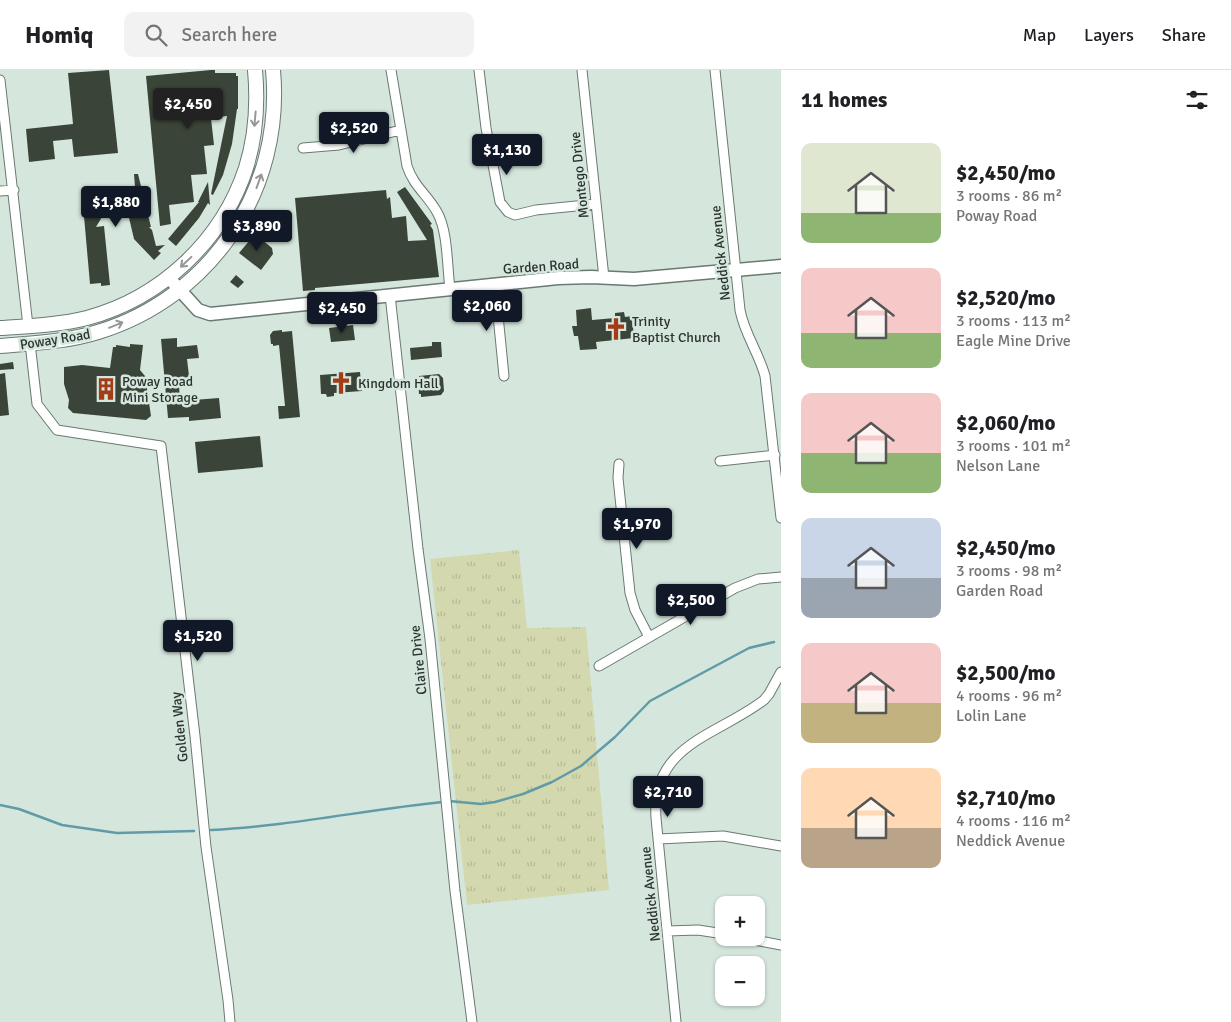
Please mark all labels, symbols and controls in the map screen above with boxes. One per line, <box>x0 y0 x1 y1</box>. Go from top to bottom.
search box <box>124 12 474 57</box>
text: Homiq <box>25 20 94 50</box>
icon: search <box>142 21 170 49</box>
text: Search here <box>182 23 277 47</box>
text: Map <box>1023 24 1056 46</box>
text: Layers <box>1084 24 1134 46</box>
text: Share <box>1162 24 1206 46</box>
icon: filters <box>1183 86 1211 114</box>
text: 11 homes <box>801 87 887 113</box>
pin: $2,450 <box>147 88 229 130</box>
text: $2,450 <box>164 94 212 114</box>
one-way arrow <box>250 110 260 126</box>
pin: $2,520 <box>313 112 395 154</box>
text: $2,520 <box>330 118 378 138</box>
street label: Montego Drive <box>566 131 593 219</box>
pin: $1,130 <box>466 134 548 176</box>
text: $1,130 <box>483 140 531 160</box>
text: $2,450/mo <box>956 160 1055 186</box>
icon: home <box>841 163 901 223</box>
one-way arrow <box>255 173 264 189</box>
pin: $1,880 <box>75 186 157 228</box>
text: 3 rooms · 86 m² <box>956 186 1062 206</box>
text: $1,880 <box>92 192 140 212</box>
street label: Neddick Avenue <box>707 205 734 301</box>
text: Poway Road <box>956 206 1037 226</box>
pin: $3,890 <box>216 210 298 252</box>
text: $3,890 <box>233 216 281 236</box>
street label: Garden Road <box>502 255 580 278</box>
one-way arrow <box>180 256 192 268</box>
text: $2,520/mo <box>956 285 1055 311</box>
icon: home <box>841 288 901 348</box>
pin: $2,060 <box>446 290 528 332</box>
pin: $2,450 <box>301 292 383 334</box>
text: $2,060 <box>463 296 511 316</box>
text: $2,450 <box>318 298 366 318</box>
text: 3 rooms · 113 m² <box>956 311 1071 331</box>
place label: Trinity Baptist Church <box>632 313 721 346</box>
church icon: Trinity Baptist Church <box>603 316 629 342</box>
one-way arrow <box>108 320 123 330</box>
street label: Poway Road <box>19 326 92 353</box>
text: Eagle Mine Drive <box>956 331 1071 351</box>
church icon: Kingdom Hall <box>328 370 354 396</box>
place label: Poway Road Mini Storage <box>122 373 198 406</box>
place label: Kingdom Hall <box>358 375 439 392</box>
building icon: Poway Road Mini Storage <box>93 376 119 402</box>
text: $2,060/mo <box>956 410 1055 436</box>
icon: home <box>841 413 901 473</box>
text: 3 rooms · 101 m² <box>956 436 1071 456</box>
text: Nelson Lane <box>956 456 1040 476</box>
pin: $1,970 <box>596 508 678 550</box>
text: $1,970 <box>613 514 661 534</box>
text: $2,450/mo <box>956 535 1055 561</box>
icon: home <box>841 538 901 598</box>
text: 3 rooms · 98 m² <box>956 561 1062 581</box>
text: Garden Road <box>956 581 1043 601</box>
pin: $2,500 <box>650 584 732 626</box>
text: $2,500 <box>667 590 715 610</box>
pin: $1,520 <box>157 620 239 662</box>
street label: Claire Drive <box>406 624 431 696</box>
text: $1,520 <box>174 626 222 646</box>
text: $2,500/mo <box>956 660 1055 686</box>
icon: home <box>841 663 901 723</box>
text: 4 rooms · 96 m² <box>956 686 1062 706</box>
street label: Golden Way <box>167 691 192 763</box>
text: Lolin Lane <box>956 706 1027 726</box>
pin: $2,710 <box>627 776 709 818</box>
text: $2,710 <box>644 782 692 802</box>
text: $2,710/mo <box>956 785 1055 811</box>
icon: home <box>841 788 901 848</box>
text: 4 rooms · 116 m² <box>956 811 1071 831</box>
text: Neddick Avenue <box>956 831 1065 851</box>
street label: Neddick Avenue <box>637 846 664 942</box>
map controls <box>715 896 765 1006</box>
button: + <box>715 896 765 946</box>
button: − <box>715 956 765 1006</box>

